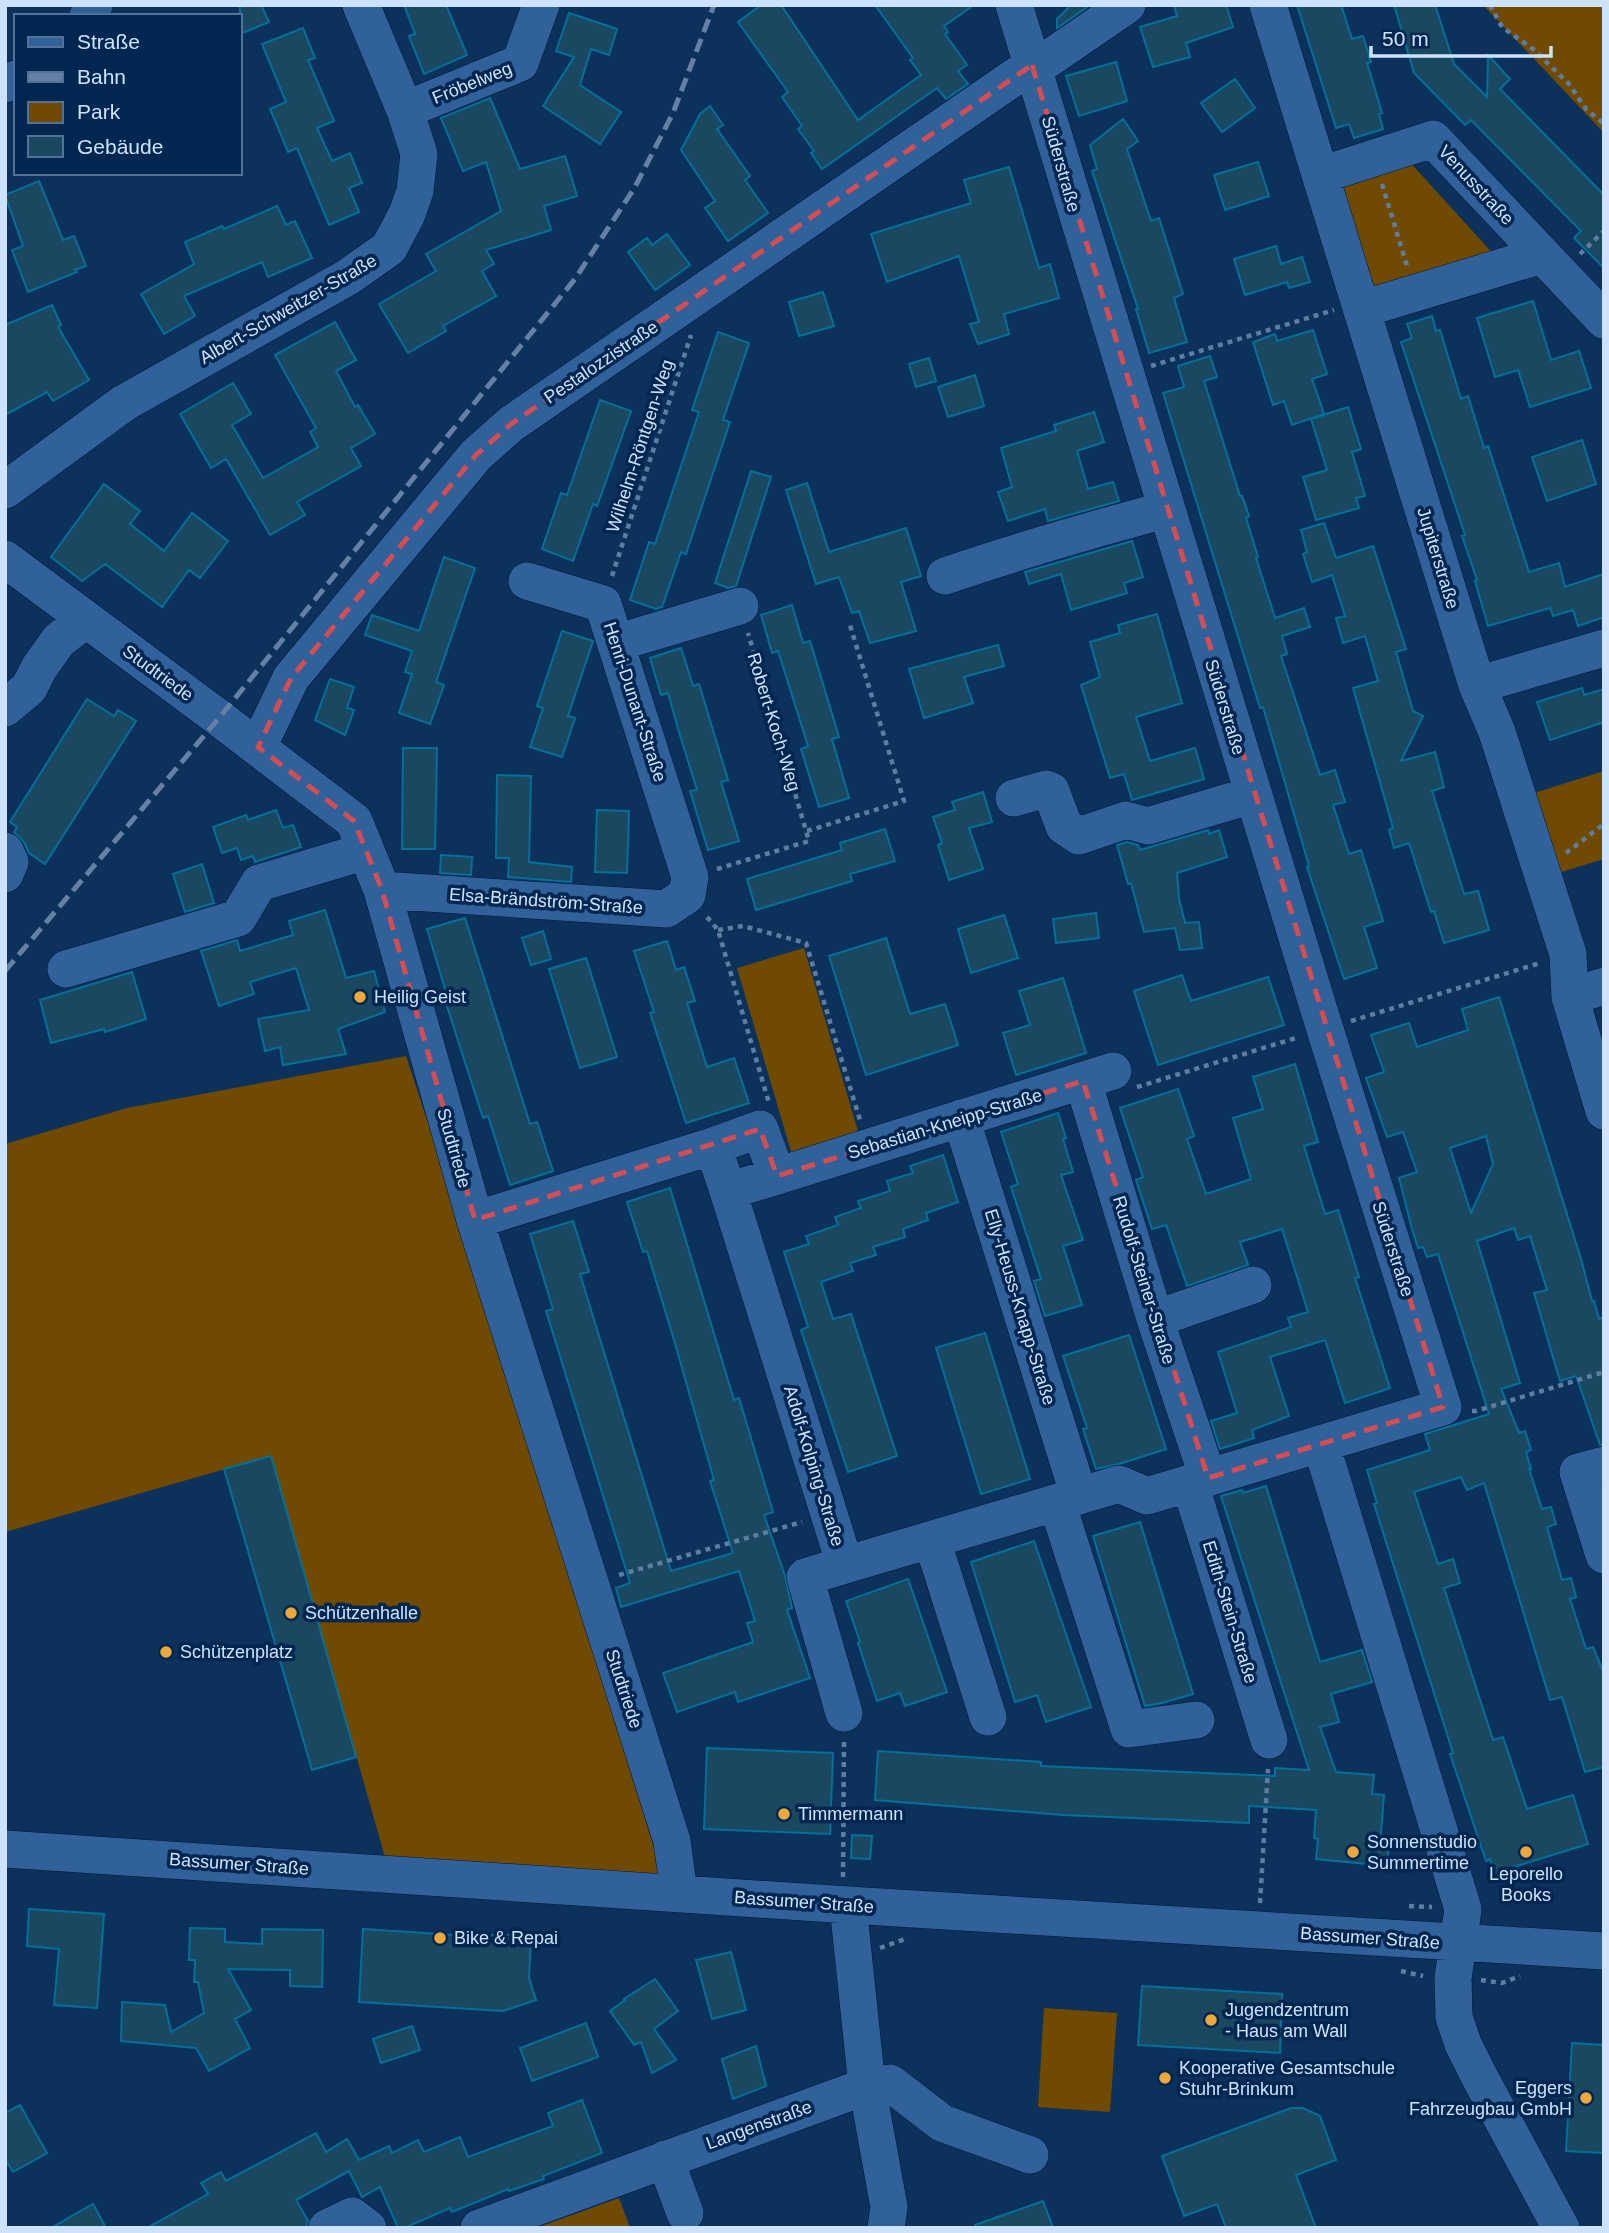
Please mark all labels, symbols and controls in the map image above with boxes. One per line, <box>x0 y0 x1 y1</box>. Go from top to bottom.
legend <box>14 14 242 175</box>
scale bar <box>1371 14 1551 58</box>
text: 50 m <box>1382 27 1429 50</box>
text: Straße <box>77 30 140 53</box>
street label: Fröbelweg <box>429 58 515 108</box>
text: Bahn <box>77 65 126 88</box>
text: Park <box>77 100 121 123</box>
street label: Süderstraße <box>1038 114 1084 214</box>
text: Gebäude <box>77 135 163 158</box>
street label: Venusstraße <box>1434 141 1518 229</box>
street label: Albert-Schweitzer-Straße <box>196 250 380 368</box>
street label: Pestalozzistraße <box>540 317 662 407</box>
street label: Wilhelm-Röntgen-Weg <box>603 357 677 535</box>
street label: Jupiterstraße <box>1413 505 1463 611</box>
street label: Henri-Dunant-Straße <box>600 619 670 785</box>
street label: Studtriede <box>119 641 197 705</box>
street label: Robert-Koch-Weg <box>743 650 805 794</box>
street label: Süderstraße <box>1201 657 1249 757</box>
street label: Elsa-Brändström-Straße <box>449 884 643 918</box>
place label: Heilig Geist <box>374 987 466 1007</box>
marker: Heilig Geist <box>352 989 368 1005</box>
street label: Sebastian-Kneipp-Straße <box>845 1085 1045 1163</box>
street label: Studtriede <box>433 1106 475 1190</box>
street label: Rudolf-Steiner-Straße <box>1109 1193 1179 1367</box>
street label: Süderstraße <box>1368 1199 1418 1299</box>
street label: Elly-Heuss-Knapp-Straße <box>981 1206 1059 1408</box>
street label: Adolf-Kolping-Straße <box>780 1383 848 1549</box>
street label: Edith-Stein-Straße <box>1199 1538 1261 1686</box>
place label: Schützenhalle <box>305 1603 418 1623</box>
marker: Schützenhalle <box>283 1605 299 1621</box>
place label: Schützenplatz <box>180 1642 293 1662</box>
marker: Schützenplatz <box>158 1644 174 1660</box>
street label: Studtriede <box>602 1647 646 1731</box>
place label: Timmermann <box>798 1804 903 1824</box>
marker: Timmermann <box>776 1806 792 1822</box>
place label: Sonnenstudio Summertime <box>1367 1832 1477 1873</box>
marker: Sonnenstudio Summertime <box>1345 1844 1361 1860</box>
marker: Leporello Books <box>1518 1844 1534 1860</box>
street label: Bassumer Straße <box>168 1849 310 1879</box>
place label: Leporello Books <box>1489 1864 1563 1905</box>
street label: Bassumer Straße <box>733 1887 875 1917</box>
street label: Bassumer Straße <box>1299 1923 1441 1953</box>
place label: Bike & Repai <box>454 1928 558 1948</box>
marker: Bike & Repai <box>432 1930 448 1946</box>
place label: Jugendzentrum - Haus am Wall <box>1225 2000 1349 2041</box>
marker: Jugendzentrum - Haus am Wall <box>1203 2012 1219 2028</box>
place label: Kooperative Gesamtschule Stuhr-Brinkum <box>1179 2058 1395 2099</box>
marker: Kooperative Gesamtschule Stuhr-Brinkum <box>1157 2070 1173 2086</box>
place label: Eggers Fahrzeugbau GmbH <box>1409 2078 1572 2119</box>
marker: Eggers Fahrzeugbau GmbH <box>1578 2090 1594 2106</box>
street label: Langenstraße <box>703 2097 815 2153</box>

